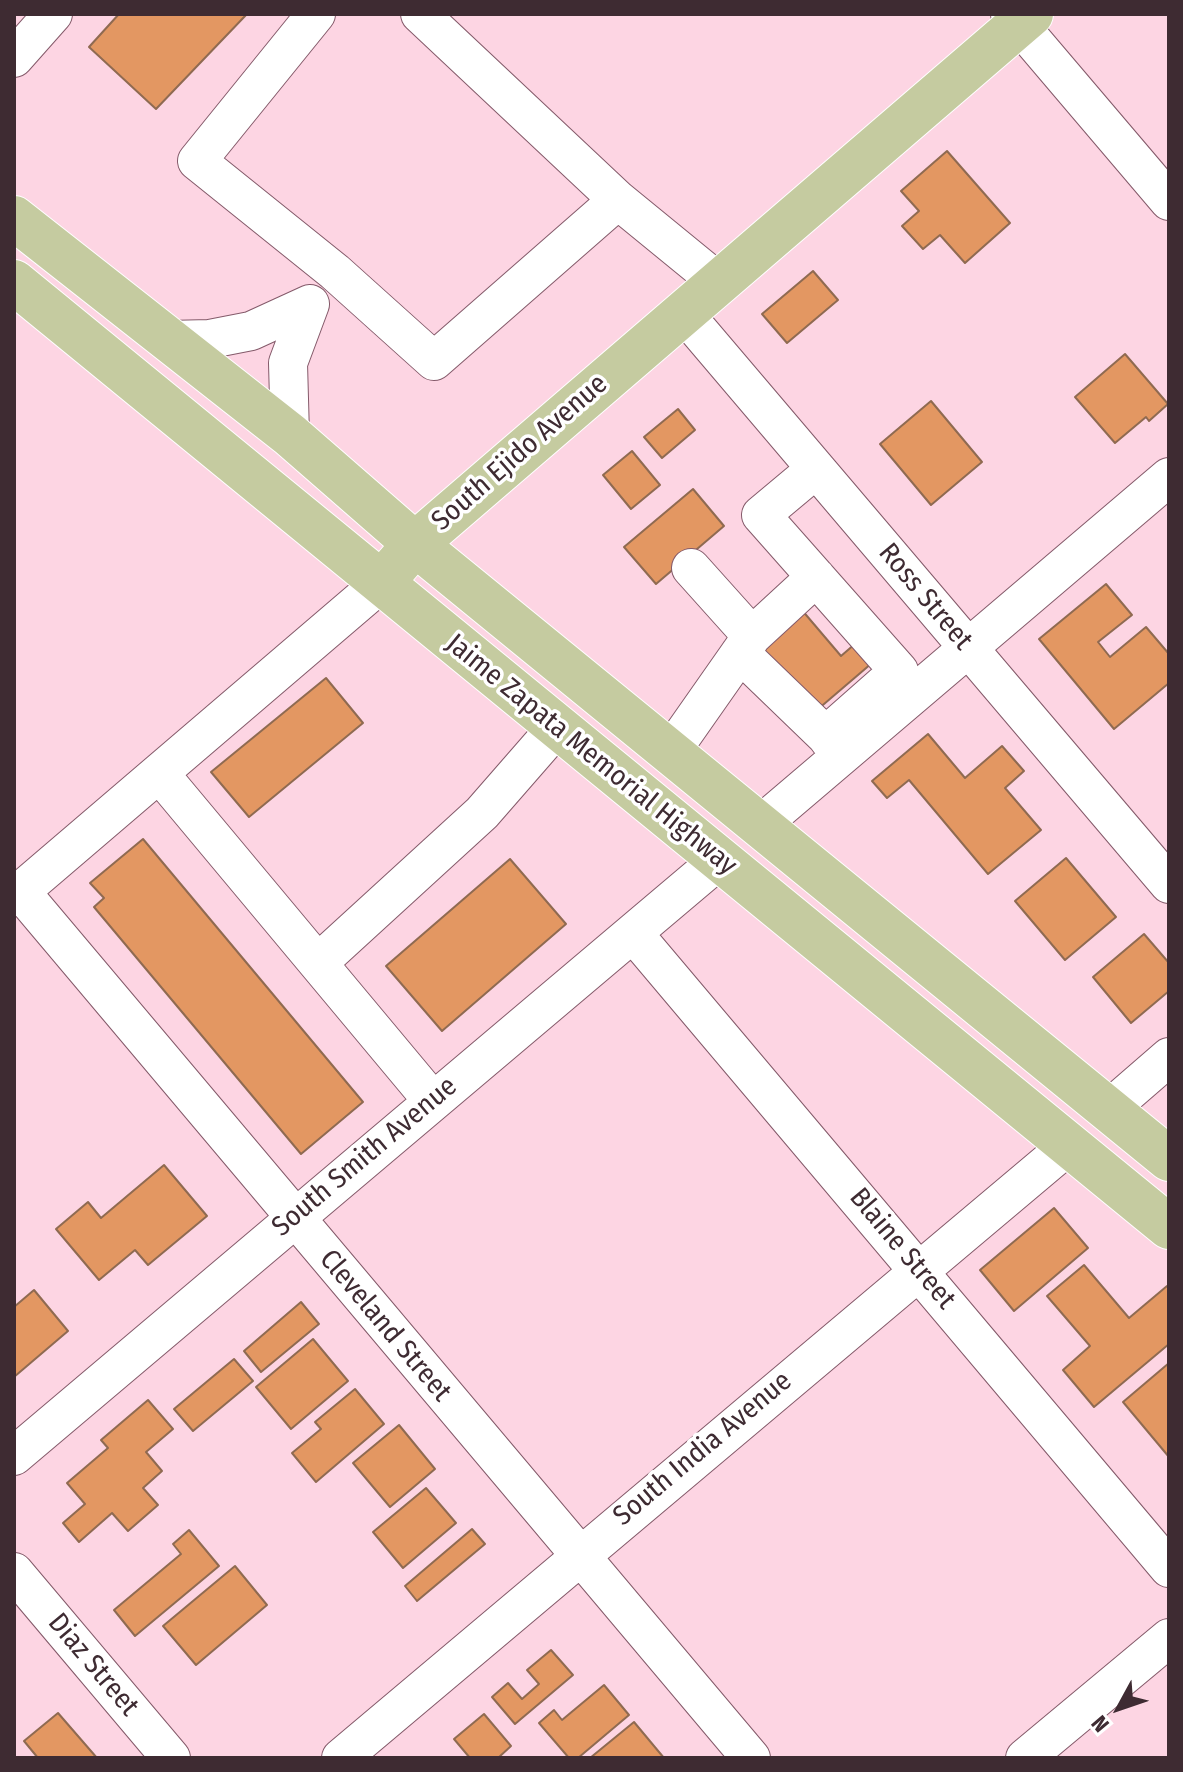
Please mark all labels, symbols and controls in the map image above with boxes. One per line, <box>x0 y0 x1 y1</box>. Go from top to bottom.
street label: South Ejido Avenue <box>425 368 615 538</box>
street label: Ross Street <box>871 537 979 657</box>
street label: Jaime Zapata Memorial Highway <box>439 627 743 883</box>
street label: South Smith Avenue <box>266 1070 464 1244</box>
street label: Blaine Street <box>842 1182 962 1316</box>
street label: Cleveland Street <box>312 1243 458 1409</box>
street label: South India Avenue <box>607 1365 799 1533</box>
street label: Diaz Street <box>40 1607 146 1723</box>
north arrow <box>1079 1668 1159 1748</box>
text: N <box>1086 1710 1115 1737</box>

